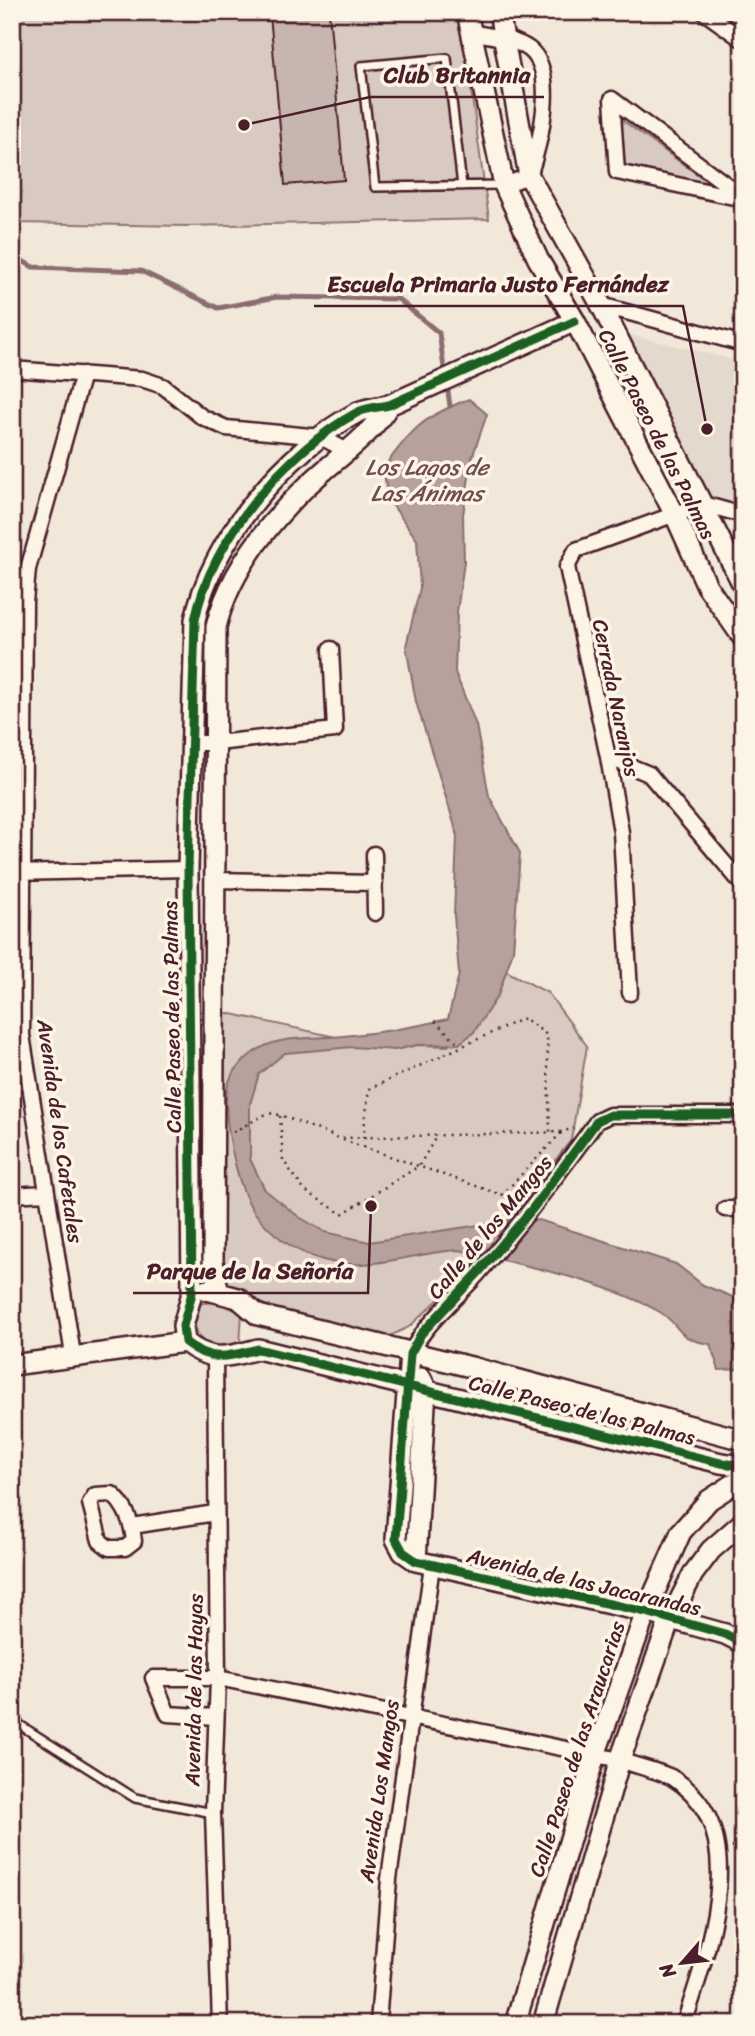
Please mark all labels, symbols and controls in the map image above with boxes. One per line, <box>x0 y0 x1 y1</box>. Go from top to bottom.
callout: Club Britannia <box>370 53 544 97</box>
text: Club Britannia <box>383 55 532 96</box>
callout: Escuela Primaria Justo Fernández <box>314 262 683 306</box>
text: Escuela Primaria Justo Fernández <box>327 264 670 305</box>
street label: Calle Paseo de las Palmas <box>587 322 727 546</box>
water label: Los Lagos de Las Ánimas <box>365 447 491 514</box>
street label: Cerrada Naranjos <box>581 616 651 781</box>
street label: Calle Paseo de las Palmas <box>151 900 193 1133</box>
street label: Avenida de los Cafetales <box>25 1016 95 1246</box>
street label: Calle de los Mangos <box>418 1146 563 1308</box>
callout: Parque de la Señoría <box>133 1249 368 1293</box>
text: Parque de la Señoría <box>147 1251 355 1292</box>
street label: Calle Paseo de las Palmas <box>465 1363 700 1457</box>
street label: Avenida de las Jacarandas <box>462 1536 705 1628</box>
street label: Avenida de las Hayas <box>173 1593 215 1788</box>
street label: Calle Paseo de las Araucarias <box>518 1616 636 1882</box>
street label: Avenida Los Mangos <box>347 1697 411 1886</box>
north arrow <box>646 1927 716 1997</box>
text: N <box>649 1956 686 1985</box>

